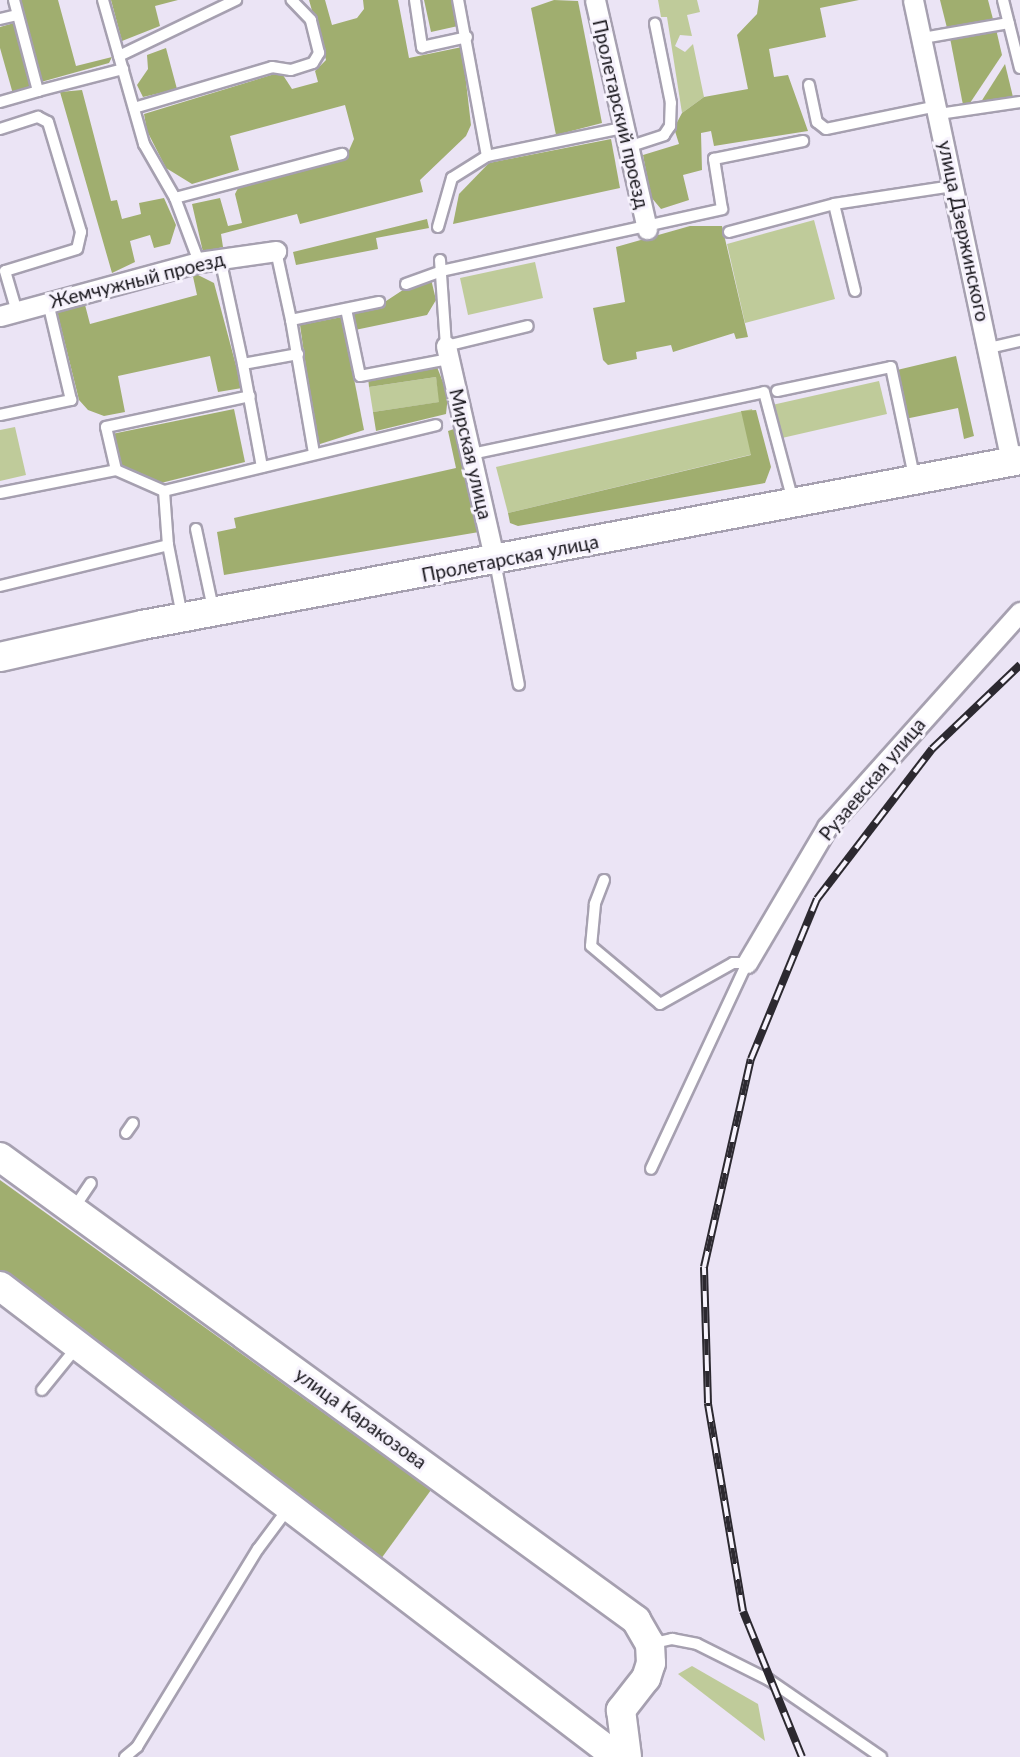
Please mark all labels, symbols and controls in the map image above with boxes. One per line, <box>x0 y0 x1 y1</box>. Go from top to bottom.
street label: Пролетарский проезд <box>588 17 654 211</box>
street label: улица Дзержинского <box>934 138 994 324</box>
street label: Жемчужный проезд <box>47 247 227 313</box>
street label: Мирская улица <box>445 386 497 522</box>
street label: Пролетарская улица <box>419 530 601 586</box>
street label: Рузаевская улица <box>814 713 930 845</box>
street label: улица Каракозова <box>291 1363 431 1473</box>

